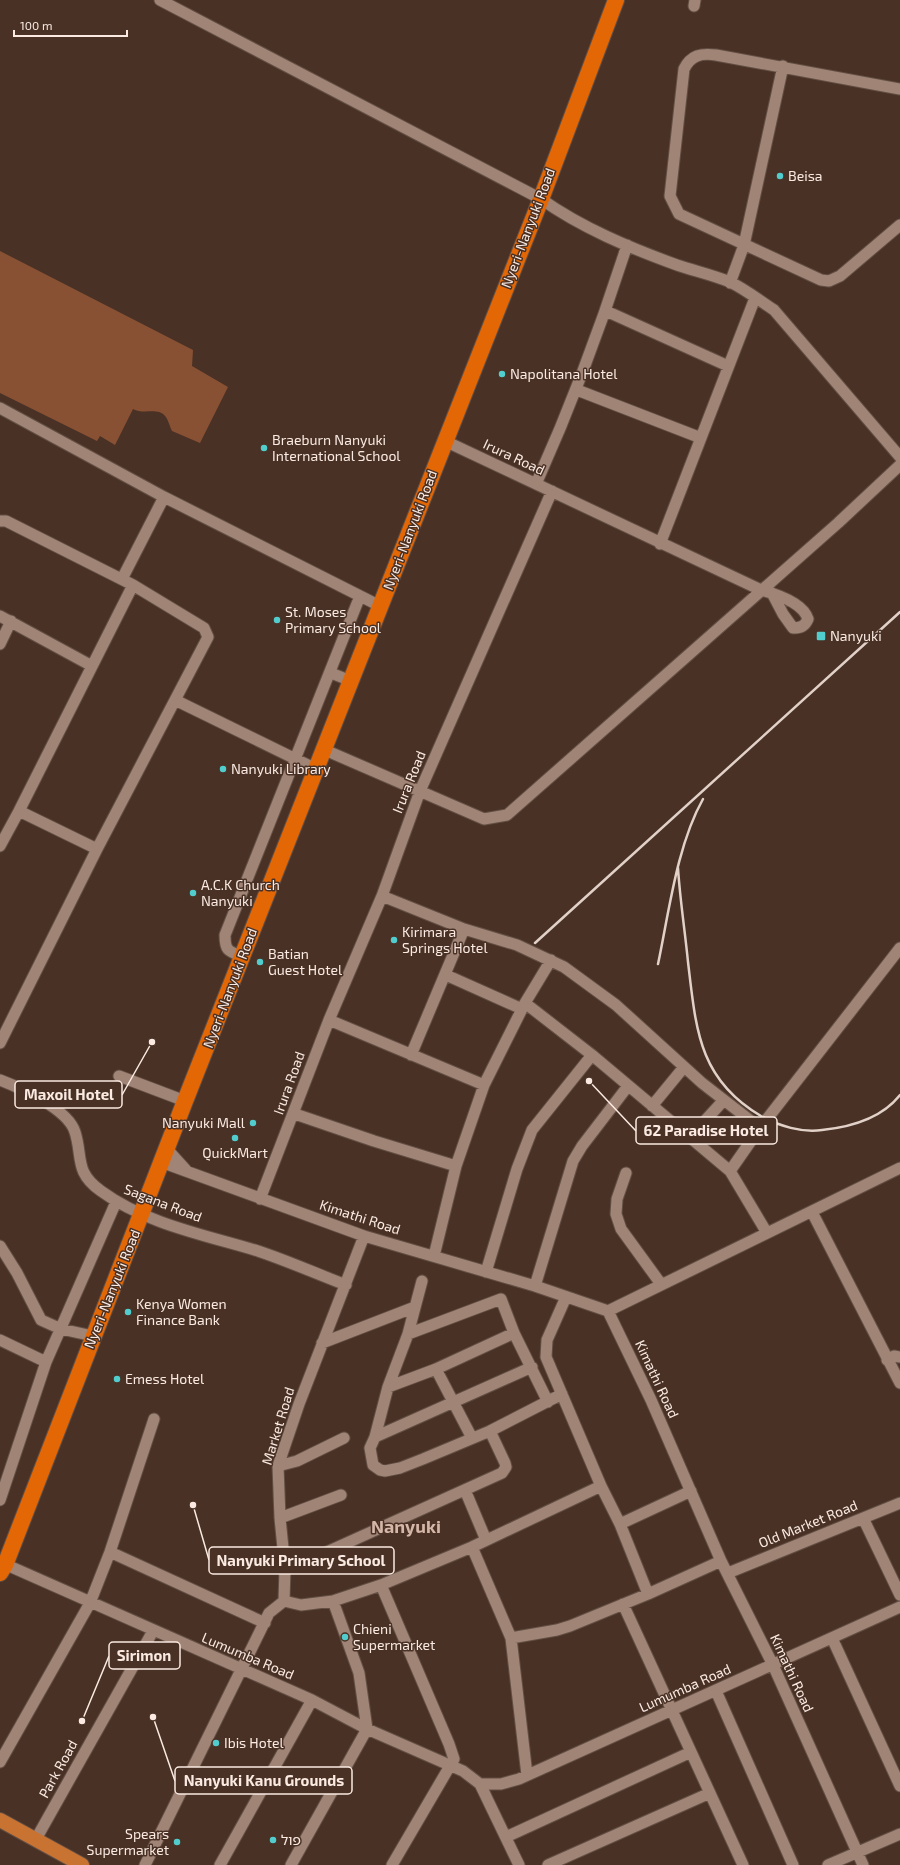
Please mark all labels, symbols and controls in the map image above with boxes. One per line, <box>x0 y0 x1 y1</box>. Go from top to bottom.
scale bar <box>14 12 127 38</box>
text: 100 m <box>20 18 52 32</box>
street label: Nyeri-Nanyuki Road <box>497 165 558 290</box>
place label: Beisa <box>788 167 822 184</box>
marker: Beisa <box>775 171 785 181</box>
place label: Napolitana Hotel <box>510 365 618 382</box>
marker: Napolitana Hotel <box>497 369 507 379</box>
place label: Braeburn Nanyuki International School <box>272 431 401 464</box>
street label: Irura Road <box>481 435 548 478</box>
marker: Braeburn Nanyuki International School <box>259 443 269 453</box>
street label: Nyeri-Nanyuki Road <box>379 467 440 592</box>
place label: St. Moses Primary School <box>285 603 382 636</box>
marker: St. Moses Primary School <box>272 615 282 625</box>
place label: Nanyuki <box>830 627 882 644</box>
marker: Nanyuki <box>815 630 827 642</box>
street label: Irura Road <box>388 748 429 816</box>
place label: Nanyuki Library <box>231 760 331 777</box>
marker: Nanyuki Library <box>218 764 228 774</box>
place label: A.C.K Church Nanyuki <box>201 876 280 909</box>
marker: A.C.K Church Nanyuki <box>188 888 198 898</box>
place label: Kirimara Springs Hotel <box>402 923 488 956</box>
street label: Nyeri-Nanyuki Road <box>199 925 260 1050</box>
marker: Kirimara Springs Hotel <box>389 935 399 945</box>
place label: Batian Guest Hotel <box>268 945 343 978</box>
marker: Batian Guest Hotel <box>255 957 265 967</box>
street label: Irura Road <box>269 1049 308 1117</box>
callout: Maxoil Hotel <box>15 1081 122 1108</box>
text: Maxoil Hotel <box>24 1085 114 1103</box>
place label: Nanyuki Mall <box>162 1114 246 1131</box>
callout: 62 Paradise Hotel <box>636 1117 777 1144</box>
marker: Nanyuki Mall <box>248 1118 258 1128</box>
text: 62 Paradise Hotel <box>644 1121 769 1139</box>
marker: QuickMart <box>230 1133 240 1143</box>
place label: QuickMart <box>202 1144 268 1161</box>
street label: Sagana Road <box>122 1180 205 1225</box>
street label: Kimathi Road <box>318 1195 403 1238</box>
street label: Nyeri-Nanyuki Road <box>80 1227 143 1351</box>
place label: Kenya Women Finance Bank <box>136 1295 227 1328</box>
marker: Kenya Women Finance Bank <box>123 1307 133 1317</box>
street label: Kimathi Road <box>632 1337 683 1420</box>
place label: Emess Hotel <box>125 1370 205 1387</box>
marker: Emess Hotel <box>112 1374 122 1384</box>
street label: Market Road <box>258 1385 297 1467</box>
street label: Old Market Road <box>756 1496 860 1551</box>
district label: Nanyuki <box>371 1515 441 1537</box>
callout: Nanyuki Primary School <box>209 1547 394 1574</box>
text: Nanyuki Primary School <box>217 1551 386 1570</box>
place label: Chieni Supermarket <box>353 1620 435 1653</box>
street label: Lumumba Road <box>199 1628 297 1683</box>
street label: Kimathi Road <box>767 1631 818 1714</box>
marker: Chieni Supermarket <box>340 1632 350 1642</box>
callout: Sirimon <box>109 1642 180 1669</box>
text: Sirimon <box>117 1646 171 1664</box>
street label: Lumumba Road <box>636 1660 733 1715</box>
place label: Ibis Hotel <box>224 1734 284 1751</box>
street label: Park Road <box>35 1737 80 1801</box>
marker: Ibis Hotel <box>211 1738 221 1748</box>
callout: Nanyuki Kanu Grounds <box>175 1767 352 1794</box>
text: Nanyuki Kanu Grounds <box>184 1771 344 1790</box>
place label: Spears Supermarket <box>87 1825 169 1858</box>
place label: פול <box>281 1831 301 1848</box>
marker: פול <box>268 1835 278 1845</box>
marker: Spears Supermarket <box>172 1837 182 1847</box>

